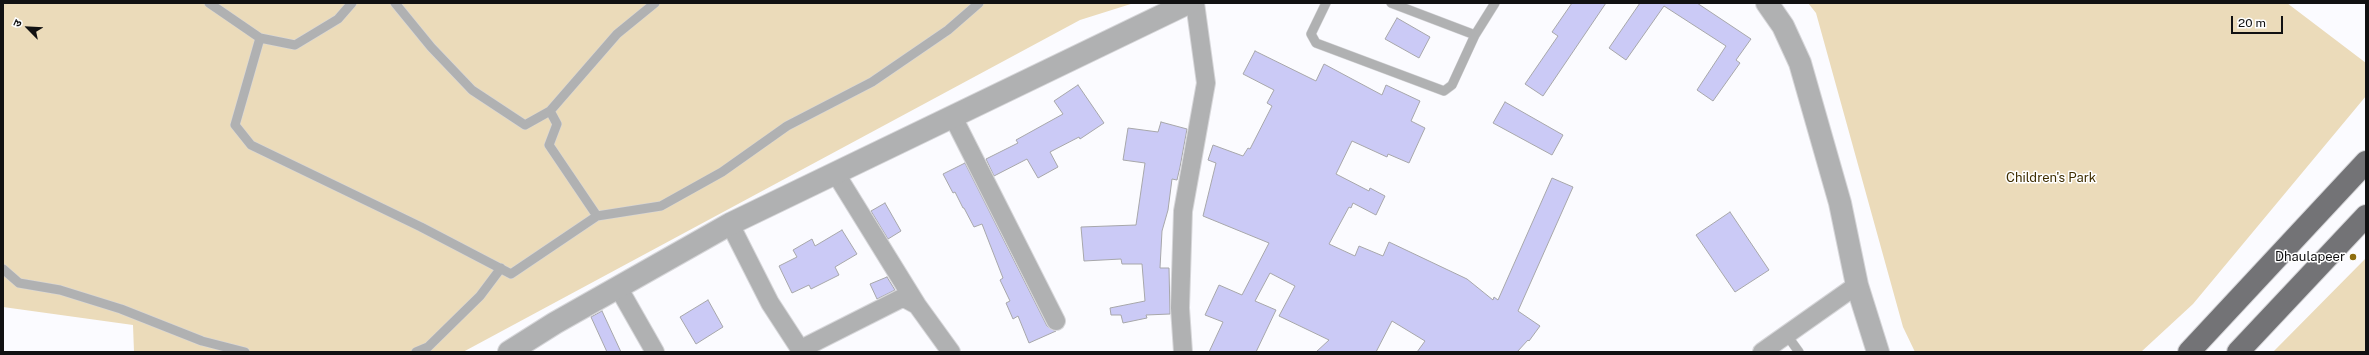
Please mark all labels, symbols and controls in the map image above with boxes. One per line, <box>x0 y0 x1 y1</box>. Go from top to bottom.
north arrow <box>8 8 48 48</box>
scale bar <box>2233 8 2285 34</box>
text: 20 m <box>2238 16 2266 30</box>
text: उ <box>10 18 24 29</box>
park label: Children's Park <box>2006 170 2096 186</box>
place label: Dhaulapeer <box>2275 249 2345 265</box>
marker: Dhaulapeer <box>2348 252 2358 262</box>

